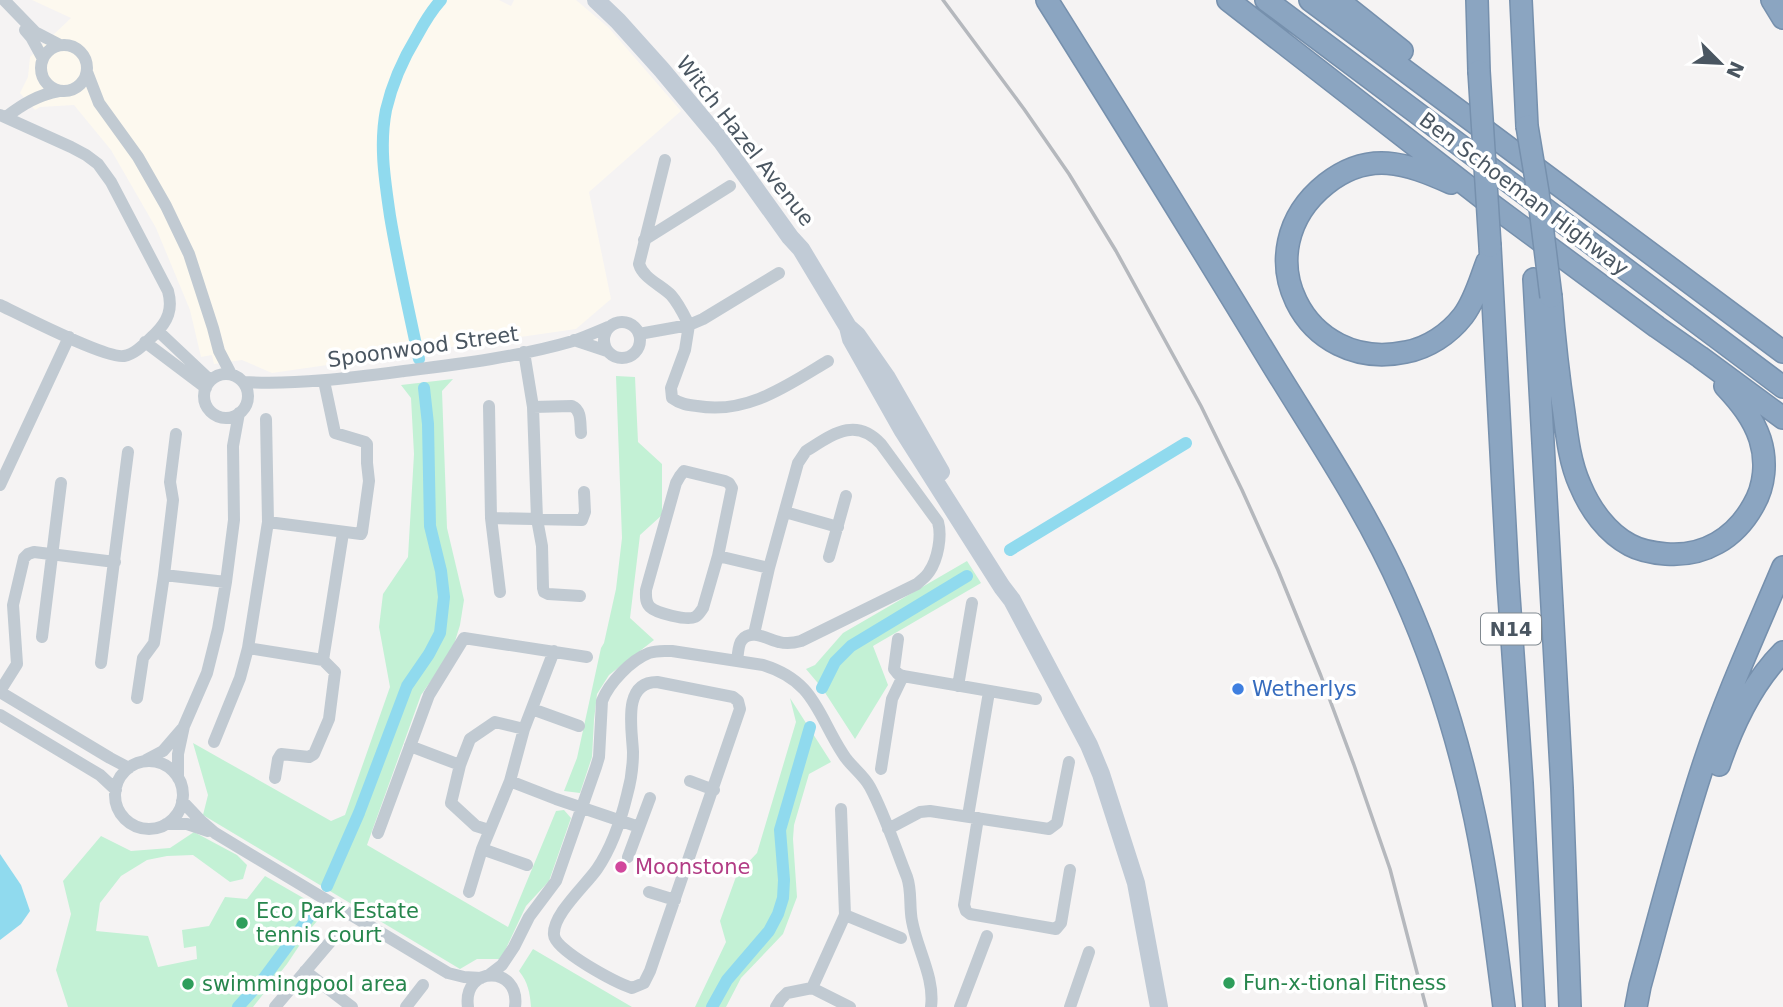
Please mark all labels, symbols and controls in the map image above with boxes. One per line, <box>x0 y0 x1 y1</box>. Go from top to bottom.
north arrow <box>1685 28 1755 98</box>
street label: Witch Hazel Avenue <box>671 51 819 231</box>
text: N <box>1722 58 1749 82</box>
street label: Ben Schoeman Highway <box>1415 108 1633 280</box>
street label: Spoonwood Street <box>326 322 520 372</box>
road number: N14 <box>1481 614 1541 644</box>
place label: Wetherlys <box>1252 677 1357 701</box>
marker: Wetherlys <box>1230 681 1246 697</box>
place label: Moonstone <box>635 855 750 879</box>
marker: Moonstone <box>613 859 629 875</box>
place label: Eco Park Estate tennis court <box>256 899 419 947</box>
marker: Eco Park Estate tennis court <box>234 915 250 931</box>
place label: Fun-x-tional Fitness <box>1243 971 1446 995</box>
place label: swimmingpool area <box>202 972 408 996</box>
marker: Fun-x-tional Fitness <box>1221 975 1237 991</box>
marker: swimmingpool area <box>180 976 196 992</box>

